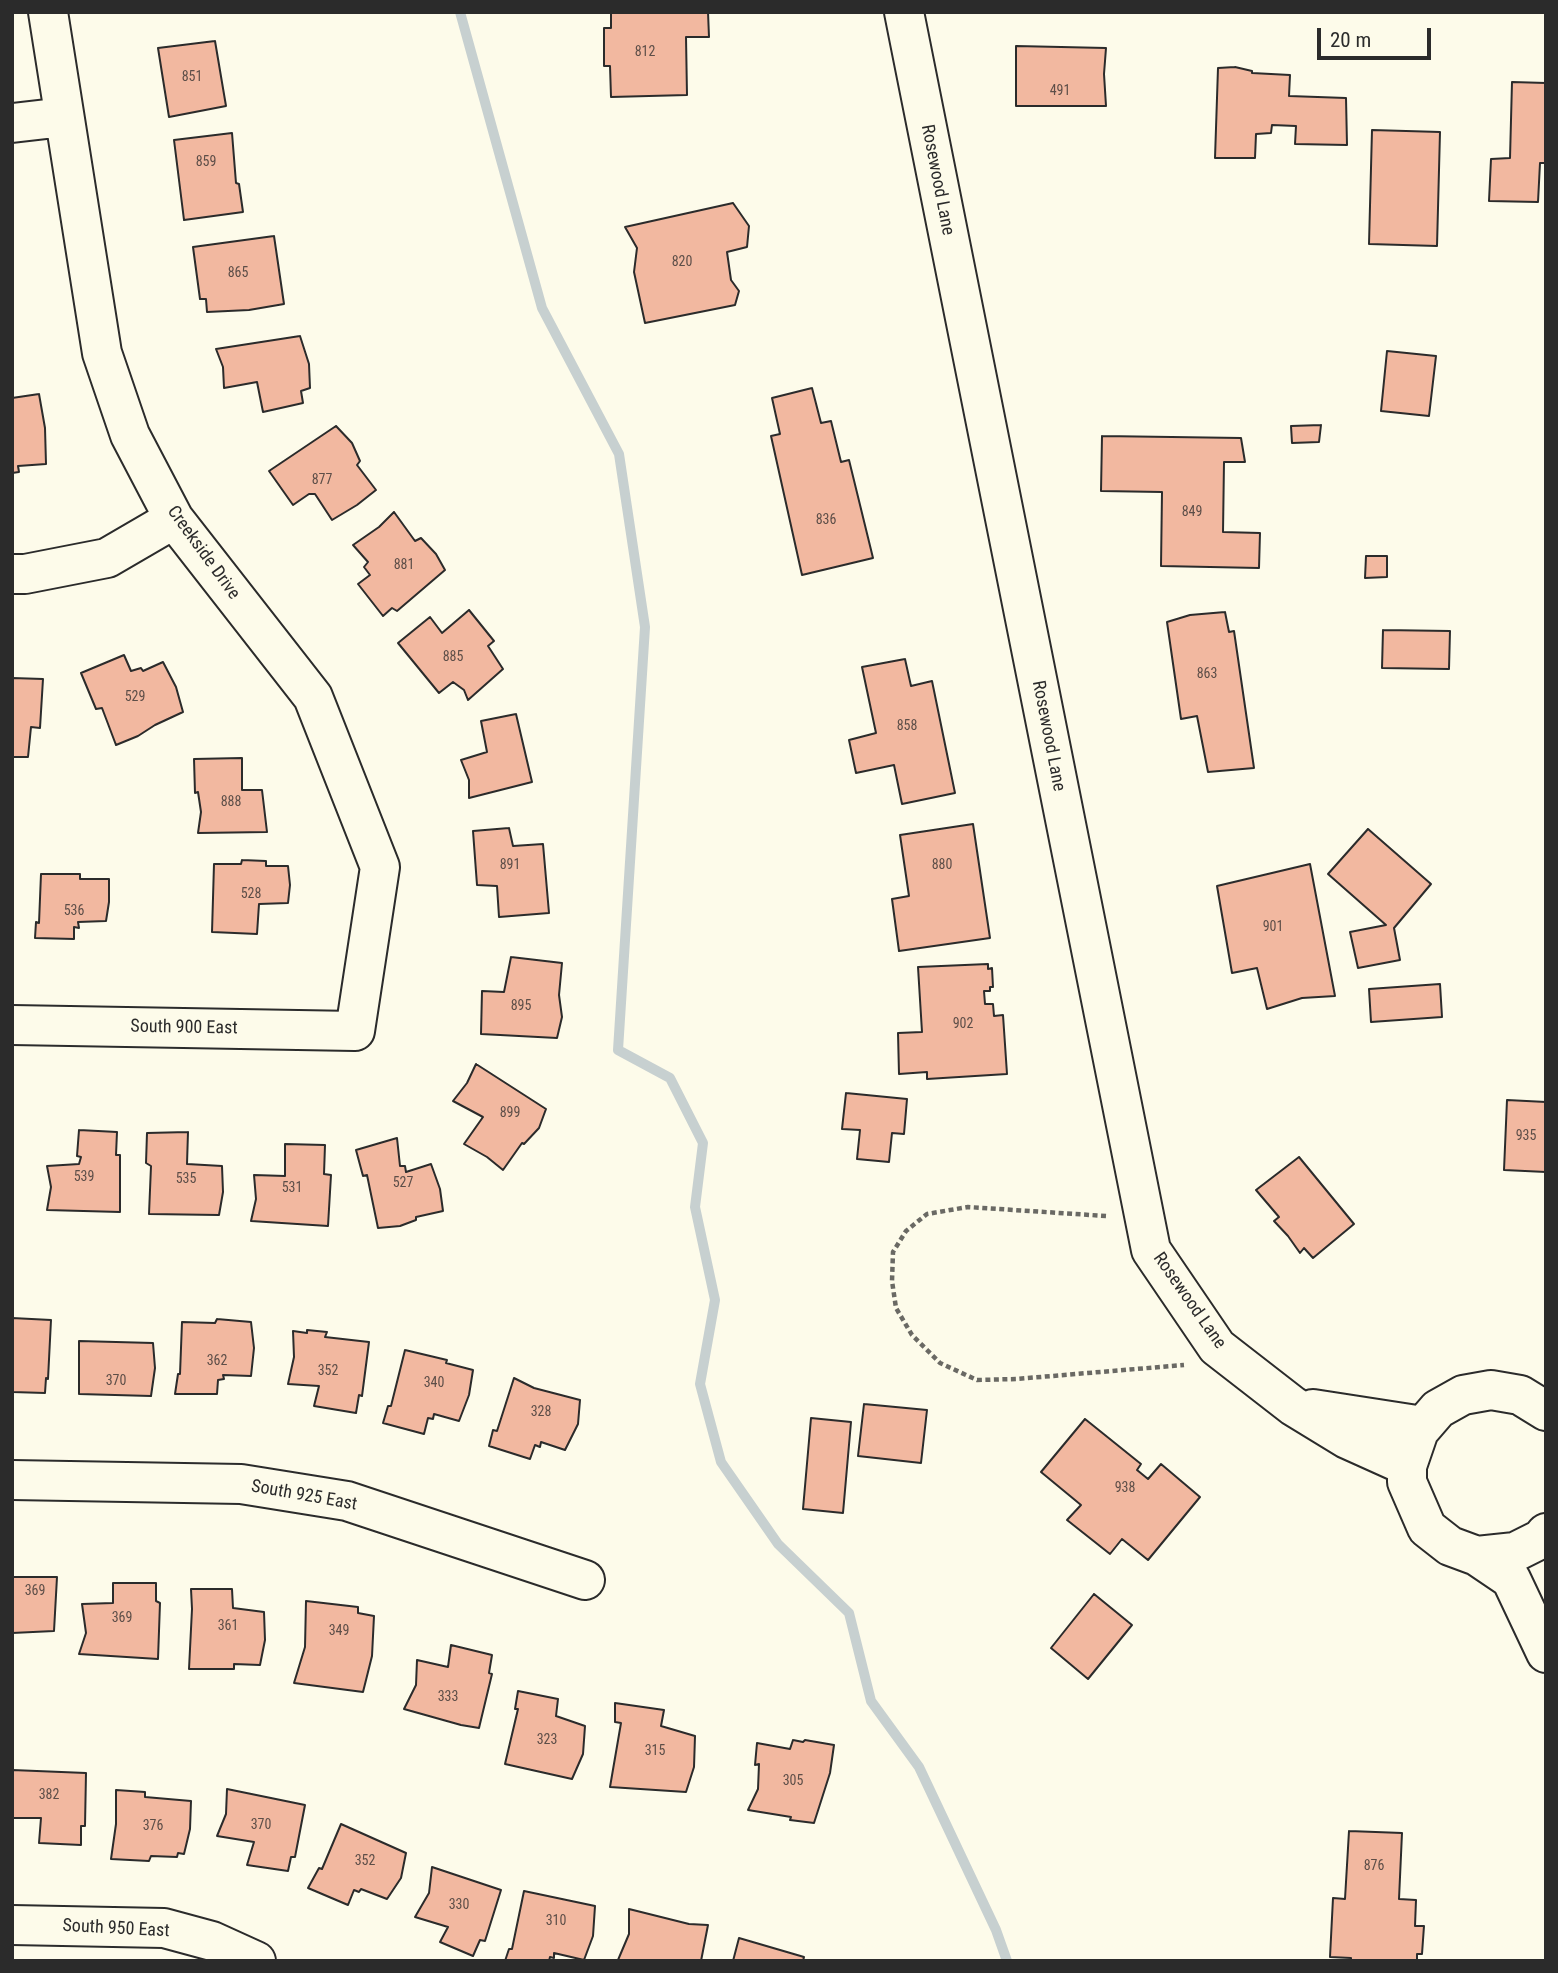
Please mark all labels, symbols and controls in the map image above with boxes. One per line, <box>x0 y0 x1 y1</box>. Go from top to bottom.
scale bar <box>1320 14 1434 58</box>
text: 20 m <box>1330 28 1371 52</box>
house number: 812 <box>635 44 655 60</box>
house number: 851 <box>182 69 202 85</box>
house number: 491 <box>1050 83 1070 99</box>
street label: Rosewood Lane <box>916 123 958 237</box>
house number: 859 <box>196 154 216 170</box>
house number: 820 <box>672 254 692 270</box>
house number: 865 <box>228 265 248 281</box>
house number: 877 <box>312 472 332 488</box>
street label: Creekside Drive <box>162 502 244 604</box>
house number: 849 <box>1182 504 1202 520</box>
house number: 836 <box>816 512 836 528</box>
house number: 881 <box>394 557 414 573</box>
house number: 885 <box>443 649 463 665</box>
house number: 863 <box>1197 666 1217 682</box>
street label: Rosewood Lane <box>1027 679 1069 793</box>
house number: 529 <box>125 689 145 705</box>
house number: 858 <box>897 718 917 734</box>
house number: 888 <box>221 794 241 810</box>
house number: 891 <box>500 857 520 873</box>
house number: 880 <box>932 857 952 873</box>
house number: 528 <box>241 886 261 902</box>
house number: 536 <box>64 903 84 919</box>
house number: 901 <box>1263 919 1283 935</box>
house number: 895 <box>511 998 531 1014</box>
street label: South 900 East <box>130 1016 238 1040</box>
house number: 902 <box>953 1016 973 1032</box>
house number: 899 <box>500 1105 520 1121</box>
house number: 935 <box>1516 1128 1536 1144</box>
house number: 539 <box>74 1169 94 1185</box>
house number: 535 <box>176 1171 196 1187</box>
house number: 527 <box>393 1175 413 1191</box>
house number: 531 <box>282 1180 302 1196</box>
street label: Rosewood Lane <box>1148 1249 1230 1353</box>
house number: 362 <box>207 1353 227 1369</box>
house number: 352 <box>318 1363 338 1379</box>
house number: 370 <box>106 1373 126 1389</box>
house number: 340 <box>424 1375 444 1391</box>
house number: 328 <box>531 1404 551 1420</box>
street label: South 925 East <box>249 1476 359 1516</box>
house number: 938 <box>1115 1480 1135 1496</box>
house number: 369 <box>25 1583 45 1599</box>
house number: 369 <box>112 1610 132 1626</box>
house number: 361 <box>218 1618 238 1634</box>
house number: 349 <box>329 1623 349 1639</box>
house number: 333 <box>438 1689 458 1705</box>
house number: 323 <box>537 1732 557 1748</box>
house number: 315 <box>645 1743 665 1759</box>
house number: 305 <box>783 1773 803 1789</box>
house number: 382 <box>39 1787 59 1803</box>
house number: 370 <box>251 1817 271 1833</box>
house number: 376 <box>143 1818 163 1834</box>
house number: 352 <box>355 1853 375 1869</box>
house number: 876 <box>1364 1858 1384 1874</box>
house number: 330 <box>449 1897 469 1913</box>
house number: 310 <box>546 1913 566 1929</box>
street label: South 950 East <box>62 1915 170 1943</box>

